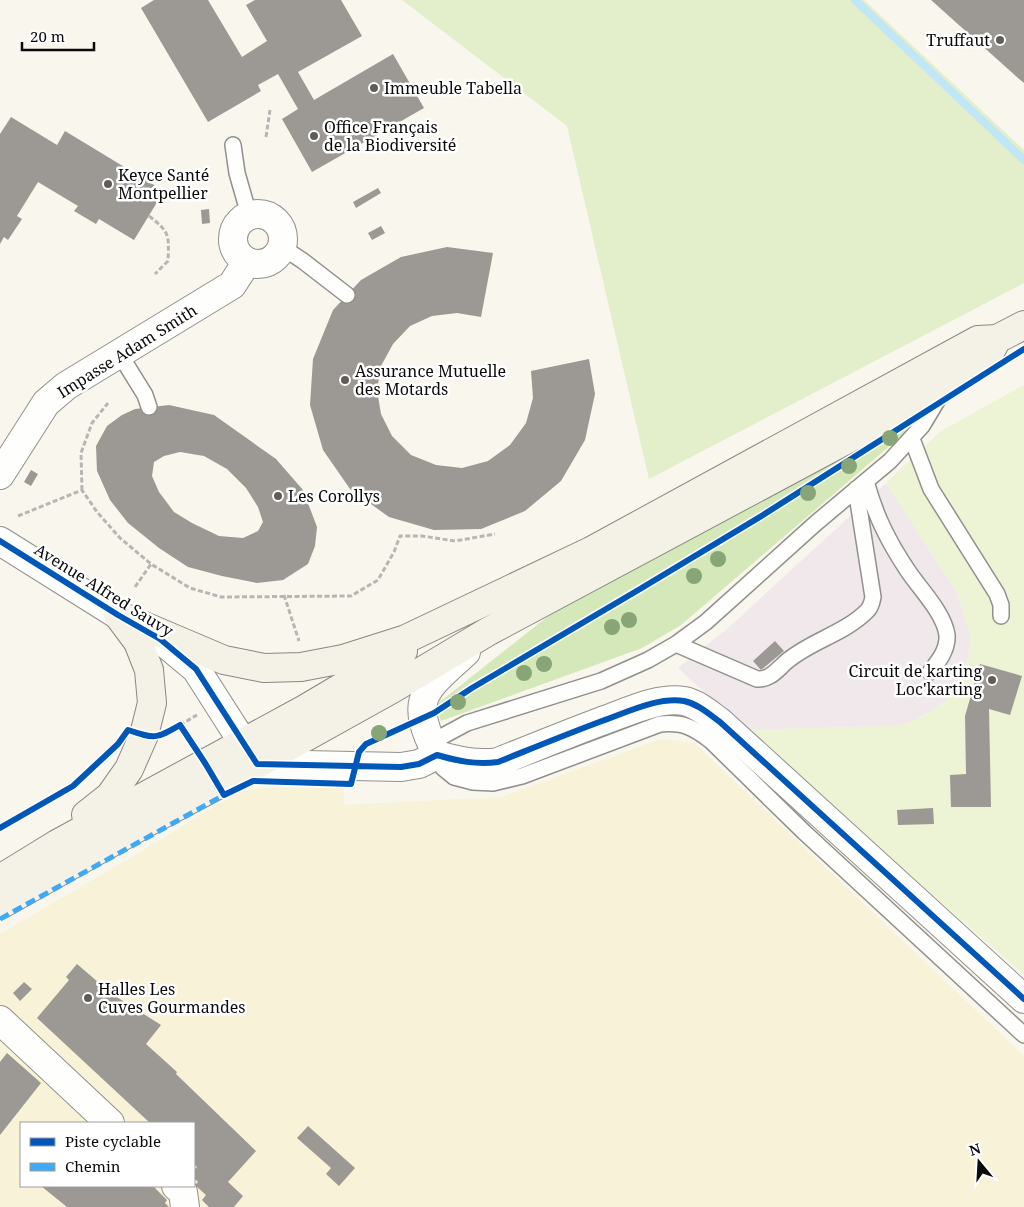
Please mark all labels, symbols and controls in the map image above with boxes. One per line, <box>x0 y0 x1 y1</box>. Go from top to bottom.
scale bar <box>22 20 95 52</box>
text: 20 m <box>30 26 65 46</box>
place label: Truffaut <box>926 29 990 51</box>
marker: Truffaut <box>994 34 1006 46</box>
place label: Immeuble Tabella <box>384 77 522 99</box>
marker: Immeuble Tabella <box>368 82 380 94</box>
place label: Office Français de la Biodiversité <box>324 116 456 156</box>
marker: Office Français de la Biodiversité <box>308 130 320 142</box>
place label: Keyce Santé Montpellier <box>118 164 209 204</box>
marker: Keyce Santé Montpellier <box>102 178 114 190</box>
street label: Impasse Adam Smith <box>53 299 201 403</box>
place label: Assurance Mutuelle des Motards <box>355 360 506 400</box>
marker: Assurance Mutuelle des Motards <box>339 374 351 386</box>
place label: Les Corollys <box>288 485 380 507</box>
marker: Les Corollys <box>272 490 284 502</box>
street label: Avenue Alfred Sauvy <box>30 538 178 642</box>
place label: Circuit de karting Loc'karting <box>848 660 982 700</box>
marker: Circuit de karting Loc'karting <box>986 674 998 686</box>
place label: Halles Les Cuves Gourmandes <box>98 978 246 1018</box>
marker: Halles Les Cuves Gourmandes <box>82 992 94 1004</box>
legend <box>20 1122 195 1187</box>
text: Piste cyclable <box>65 1131 161 1151</box>
north arrow <box>954 1137 1004 1187</box>
text: N <box>967 1138 983 1160</box>
text: Chemin <box>65 1156 121 1176</box>

